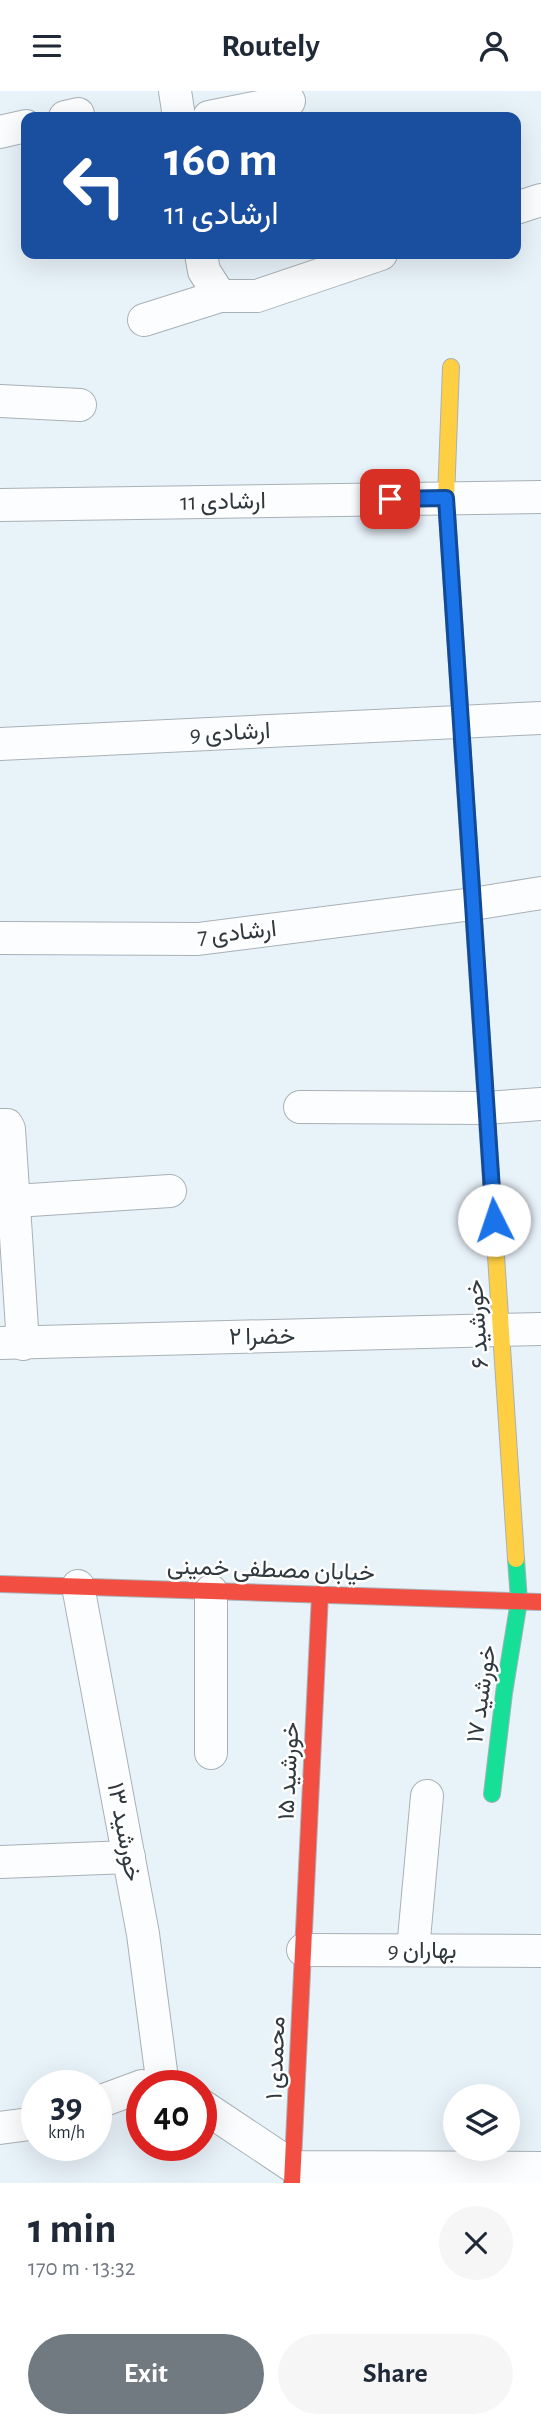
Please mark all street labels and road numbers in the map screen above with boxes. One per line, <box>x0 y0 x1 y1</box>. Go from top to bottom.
street label: ارشادی 11 <box>180 489 266 517</box>
street label: ارشادی 9 <box>189 719 271 749</box>
street label: ارشادی 7 <box>196 917 278 951</box>
street label: خورشید ۶ <box>463 1279 495 1369</box>
street label: خضرا ۲ <box>229 1324 295 1352</box>
street label: خیابان مصطفی خمینی <box>167 1554 375 1587</box>
street label: خورشید ۱۷ <box>463 1644 503 1745</box>
street label: خورشید ۱۵ <box>274 1721 306 1821</box>
street label: خورشید ۱۳ <box>101 1781 145 1884</box>
street label: بهاران 9 <box>388 1939 456 1965</box>
street label: محمدی ۱ <box>263 2016 290 2100</box>

